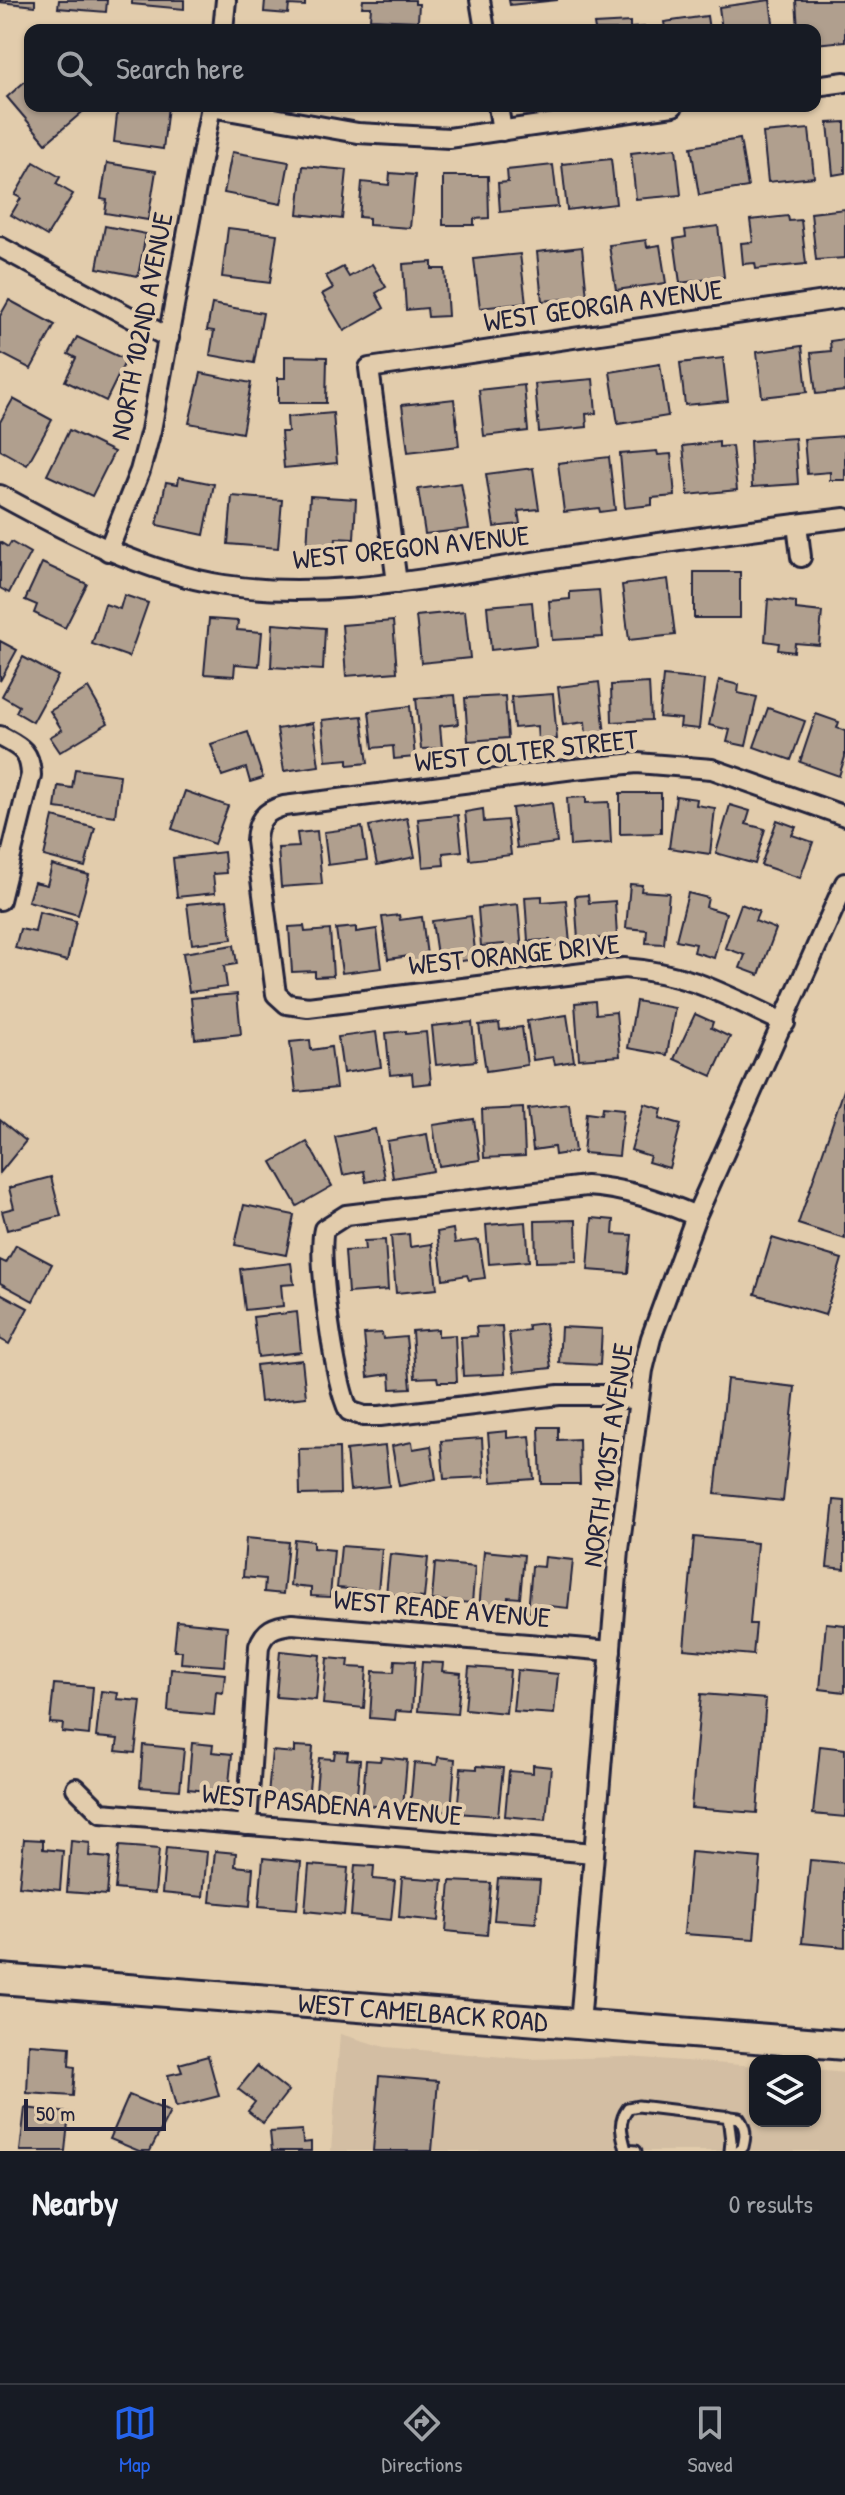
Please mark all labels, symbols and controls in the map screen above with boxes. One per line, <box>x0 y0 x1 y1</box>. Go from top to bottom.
search box <box>24 24 821 112</box>
icon: search <box>52 46 96 90</box>
text: Search here <box>116 48 244 88</box>
street label: NORTH 102ND AVENUE <box>100 209 182 443</box>
street label: WEST GEORGIA AVENUE <box>481 269 725 341</box>
street label: WEST OREGON AVENUE <box>291 516 531 578</box>
street label: WEST COLTER STREET <box>412 719 641 781</box>
street label: WEST ORANGE DRIVE <box>407 924 621 984</box>
street label: NORTH 101ST AVENUE <box>572 1341 642 1569</box>
street label: WEST READE AVENUE <box>332 1580 552 1636</box>
street label: WEST PASADENA AVENUE <box>200 1774 464 1834</box>
street label: WEST CAMELBACK ROAD <box>297 1983 550 2041</box>
map controls <box>749 2055 821 2127</box>
button: layers <box>749 2055 821 2127</box>
scale bar <box>24 2095 166 2131</box>
text: 50 m <box>36 2098 75 2128</box>
text: Nearby <box>32 2180 118 2226</box>
text: 0 results <box>729 2186 813 2221</box>
tab: Map <box>113 2401 157 2479</box>
tab: Directions <box>382 2401 463 2479</box>
tab: Saved <box>688 2401 732 2479</box>

